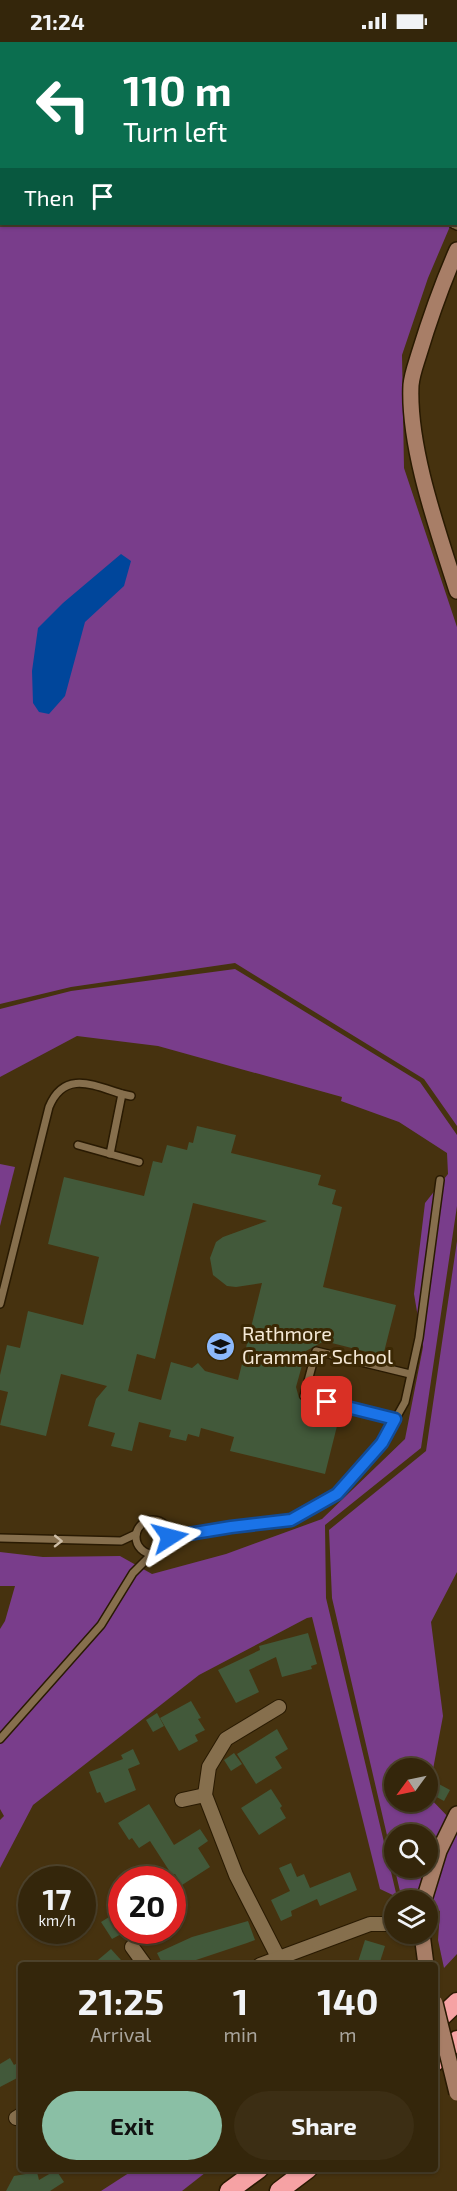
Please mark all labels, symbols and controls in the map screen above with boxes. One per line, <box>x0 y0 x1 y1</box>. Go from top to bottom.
text: 21:24 <box>30 8 85 34</box>
text: 110 m <box>123 64 232 114</box>
icon: left <box>24 66 102 144</box>
text: Turn left <box>123 115 227 147</box>
icon: arrive <box>86 180 119 213</box>
text: Then <box>24 184 74 210</box>
place label: Rathmore Grammar School <box>242 1321 393 1368</box>
school or university icon: Rathmore Grammar School <box>205 1330 237 1362</box>
pin <box>301 1376 352 1427</box>
icon: arrive <box>310 1385 343 1418</box>
position arrow <box>138 1505 202 1569</box>
one-way arrow <box>54 1535 63 1547</box>
north arrow <box>384 1758 438 1812</box>
map controls <box>384 1758 438 1944</box>
button: search <box>384 1824 438 1878</box>
speed limit sign: 20 <box>108 1866 186 1944</box>
text: 17 <box>43 1880 71 1916</box>
button: layers <box>384 1890 438 1944</box>
text: km/h <box>38 1911 76 1929</box>
text: 21:25 <box>78 1979 164 2022</box>
text: 1 <box>233 1979 248 2022</box>
text: 140 <box>317 1979 378 2022</box>
text: Arrival <box>90 2022 151 2046</box>
text: min <box>224 2022 258 2046</box>
text: m <box>339 2022 357 2046</box>
button: Exit <box>42 2091 222 2160</box>
button: Share <box>234 2091 414 2160</box>

